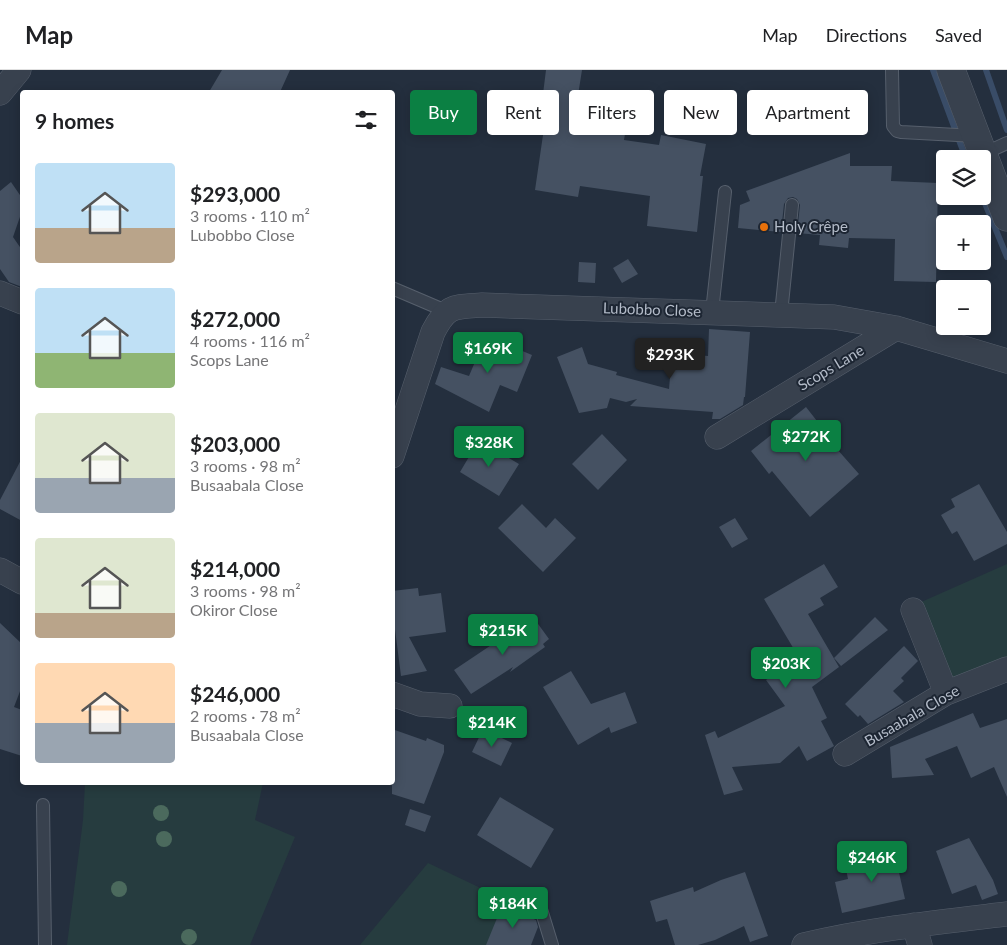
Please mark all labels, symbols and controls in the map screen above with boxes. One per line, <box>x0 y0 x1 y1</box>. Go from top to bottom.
text: Map <box>25 20 73 49</box>
text: Map <box>762 24 798 46</box>
text: Directions <box>826 24 907 46</box>
text: Saved <box>935 24 982 46</box>
chip: Buy <box>410 90 477 135</box>
chip: Rent <box>487 90 559 135</box>
chip: Filters <box>569 90 654 135</box>
chip: New <box>664 90 737 135</box>
chip: Apartment <box>747 90 868 135</box>
icon: filters <box>352 106 380 134</box>
text: 9 homes <box>35 108 114 133</box>
map controls <box>936 150 991 335</box>
button: layers <box>936 150 991 205</box>
text: $293,000 <box>190 181 280 206</box>
icon: home <box>75 183 135 243</box>
text: 3 rooms · 110 m² <box>190 206 310 225</box>
button: + <box>936 215 991 270</box>
place label: Holy Crêpe <box>774 217 848 235</box>
marker: Holy Crêpe <box>758 221 770 233</box>
text: Lubobbo Close <box>190 225 295 244</box>
button: − <box>936 280 991 335</box>
street label: Lubobbo Close <box>603 298 701 320</box>
text: $272,000 <box>190 306 280 331</box>
icon: home <box>75 308 135 368</box>
text: 4 rooms · 116 m² <box>190 331 310 350</box>
pin: $169K <box>453 332 523 374</box>
text: $169K <box>464 338 512 357</box>
pin: $293K <box>635 338 705 380</box>
street label: Scops Lane <box>794 340 867 394</box>
text: $293K <box>646 344 694 363</box>
text: Scops Lane <box>190 350 269 369</box>
pin: $272K <box>771 420 841 462</box>
pin: $328K <box>454 426 524 468</box>
text: $272K <box>782 426 830 445</box>
text: $203,000 <box>190 431 280 456</box>
text: $328K <box>465 432 513 451</box>
icon: home <box>75 433 135 493</box>
text: 3 rooms · 98 m² <box>190 456 301 475</box>
text: Busaabala Close <box>190 475 304 494</box>
text: $214,000 <box>190 556 280 581</box>
icon: home <box>75 558 135 618</box>
text: 3 rooms · 98 m² <box>190 581 301 600</box>
text: Okiror Close <box>190 600 278 619</box>
pin: $215K <box>468 614 538 656</box>
text: $215K <box>479 620 527 639</box>
pin: $203K <box>751 646 821 689</box>
text: $203K <box>762 653 810 672</box>
text: $246,000 <box>190 681 280 706</box>
street label: Busaabala Close <box>861 681 962 750</box>
icon: home <box>75 683 135 743</box>
text: 2 rooms · 78 m² <box>190 706 301 725</box>
pin: $214K <box>457 706 527 748</box>
text: $214K <box>468 712 516 731</box>
text: Busaabala Close <box>190 725 304 744</box>
pin: $246K <box>837 840 907 883</box>
text: $246K <box>848 847 896 866</box>
pin: $184K <box>478 886 548 929</box>
text: $184K <box>489 893 537 912</box>

